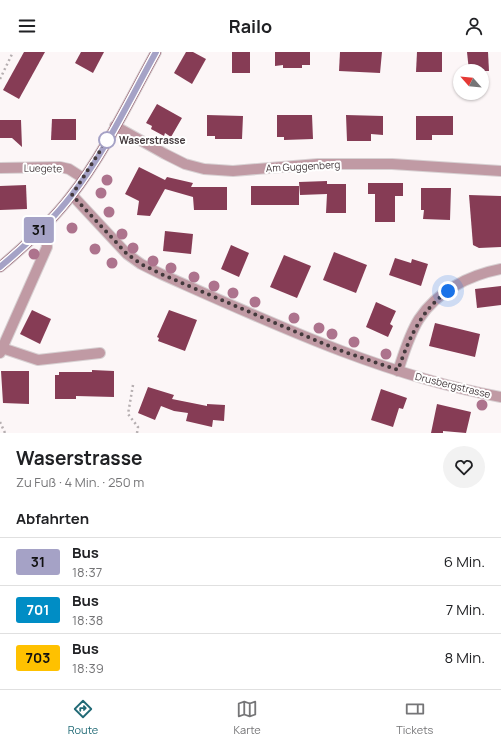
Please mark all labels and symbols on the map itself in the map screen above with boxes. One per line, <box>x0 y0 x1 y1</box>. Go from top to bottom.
north arrow <box>453 64 489 100</box>
marker: Waserstrasse <box>98 131 116 149</box>
place label: Waserstrasse <box>119 133 186 147</box>
street label: Am Guggenberg <box>265 157 341 175</box>
street label: Luegete <box>24 161 62 175</box>
line badge: 31 <box>21 217 57 243</box>
your location <box>438 281 458 301</box>
street label: Drusbergstrasse <box>414 369 492 401</box>

